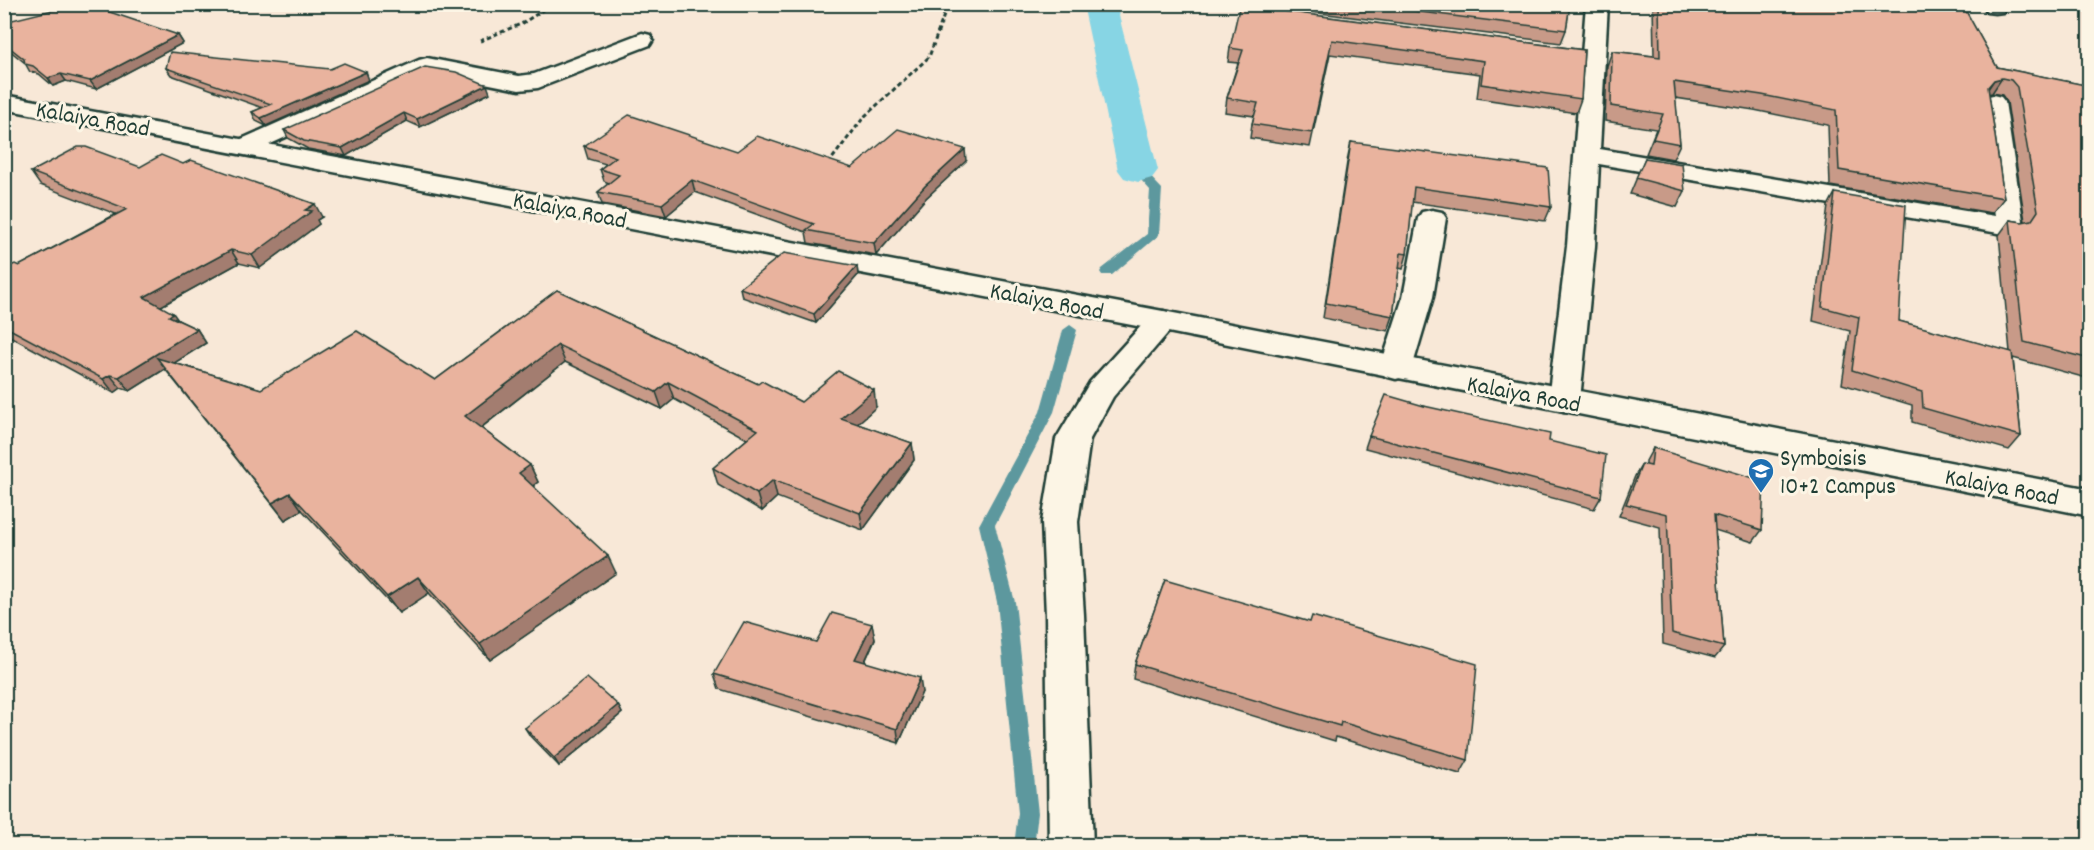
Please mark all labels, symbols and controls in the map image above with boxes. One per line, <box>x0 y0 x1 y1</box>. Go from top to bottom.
street label: Kalaiya Road <box>33 94 152 148</box>
street label: Kalaiya Road <box>510 184 629 240</box>
street label: Kalaiya Road <box>987 275 1106 331</box>
street label: Kalaiya Road <box>1464 368 1583 424</box>
place label: Symboisis 10+2 Campus <box>1780 443 1896 505</box>
school or university icon: Symboisis 10+2 Campus <box>1746 456 1776 494</box>
street label: Kalaiya Road <box>1942 461 2061 517</box>

